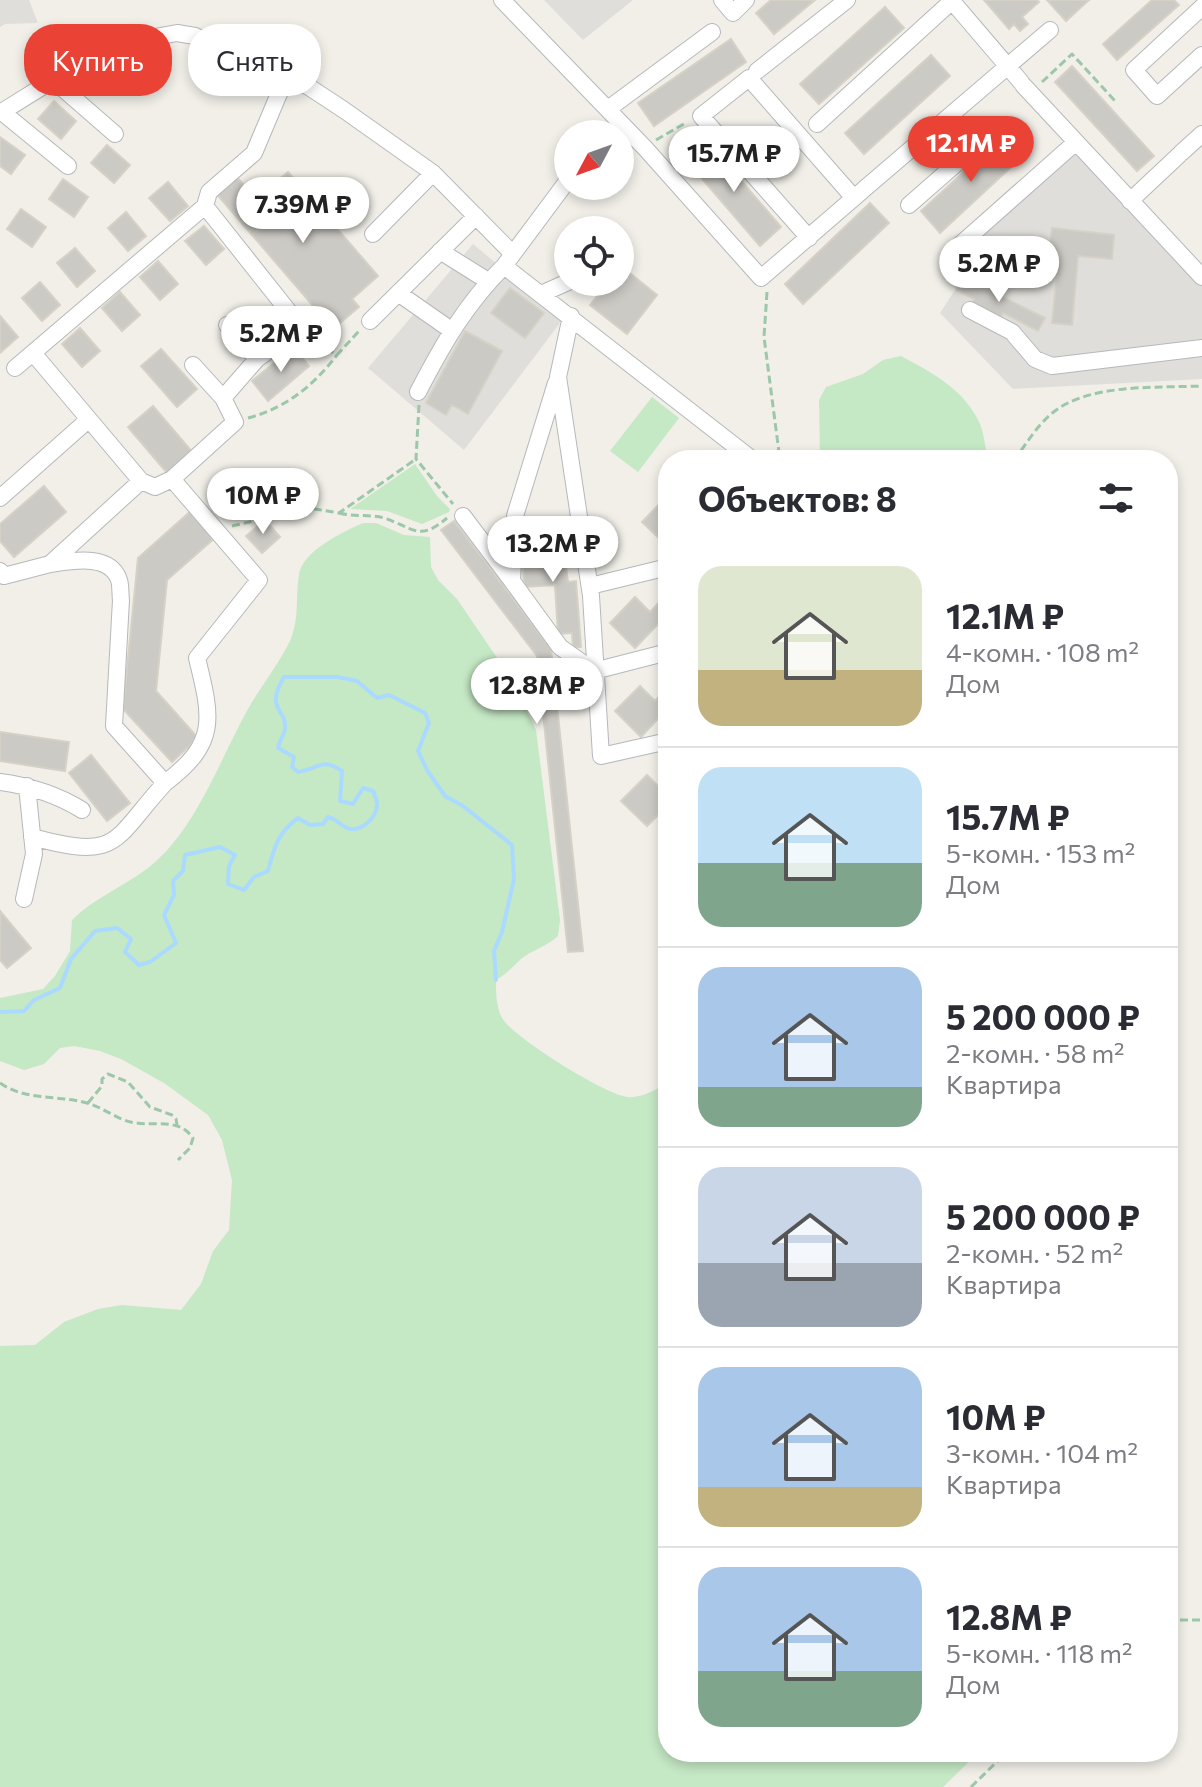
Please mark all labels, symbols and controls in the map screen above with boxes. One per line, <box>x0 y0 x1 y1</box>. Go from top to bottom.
chip: Купить <box>24 24 172 96</box>
chip: Снять <box>188 24 321 96</box>
pin: 12.1M ₽ <box>897 116 1045 184</box>
north arrow <box>554 120 634 200</box>
map controls <box>554 120 634 296</box>
pin: 15.7M ₽ <box>660 126 808 194</box>
text: 12.1M ₽ <box>926 126 1016 157</box>
text: 15.7M ₽ <box>687 136 781 167</box>
pin: 7.39M ₽ <box>229 177 377 245</box>
text: 7.39M ₽ <box>254 187 352 218</box>
button: locate <box>554 216 634 296</box>
pin: 5.2M ₽ <box>934 236 1064 304</box>
text: 5.2M ₽ <box>957 246 1041 277</box>
pin: 5.2M ₽ <box>216 306 346 374</box>
text: 5.2M ₽ <box>239 316 323 347</box>
pin: 10M ₽ <box>207 468 319 536</box>
icon: filters <box>1094 476 1138 520</box>
text: Объектов: 8 <box>698 477 897 519</box>
text: 10M ₽ <box>225 478 301 509</box>
pin: 13.2M ₽ <box>479 516 627 584</box>
text: 13.2M ₽ <box>505 526 601 557</box>
text: 12.1M ₽ <box>946 594 1064 636</box>
icon: home <box>762 598 858 694</box>
text: 4-комн. · 108 m² <box>946 636 1139 667</box>
pin: 12.8M ₽ <box>463 658 611 726</box>
text: Дом <box>946 667 1000 698</box>
text: 12.8M ₽ <box>489 668 585 699</box>
text: 15.7M ₽ <box>946 795 1070 837</box>
icon: home <box>762 799 858 895</box>
text: 5-комн. · 153 m² <box>946 837 1135 868</box>
text: Дом <box>946 868 1000 899</box>
text: 5 200 000 ₽ <box>946 995 1140 1037</box>
icon: home <box>762 999 858 1095</box>
text: 2-комн. · 58 m² <box>946 1037 1125 1068</box>
text: Квартира <box>946 1068 1062 1099</box>
text: 5 200 000 ₽ <box>946 1195 1140 1237</box>
icon: home <box>762 1199 858 1295</box>
text: 2-комн. · 52 m² <box>946 1237 1123 1268</box>
text: Квартира <box>946 1268 1062 1299</box>
text: 10M ₽ <box>946 1395 1046 1437</box>
icon: home <box>762 1399 858 1495</box>
text: 3-комн. · 104 m² <box>946 1437 1138 1468</box>
text: Квартира <box>946 1468 1062 1499</box>
text: 12.8M ₽ <box>946 1595 1072 1637</box>
icon: home <box>762 1599 858 1695</box>
text: 5-комн. · 118 m² <box>946 1637 1132 1668</box>
text: Дом <box>946 1668 1000 1699</box>

